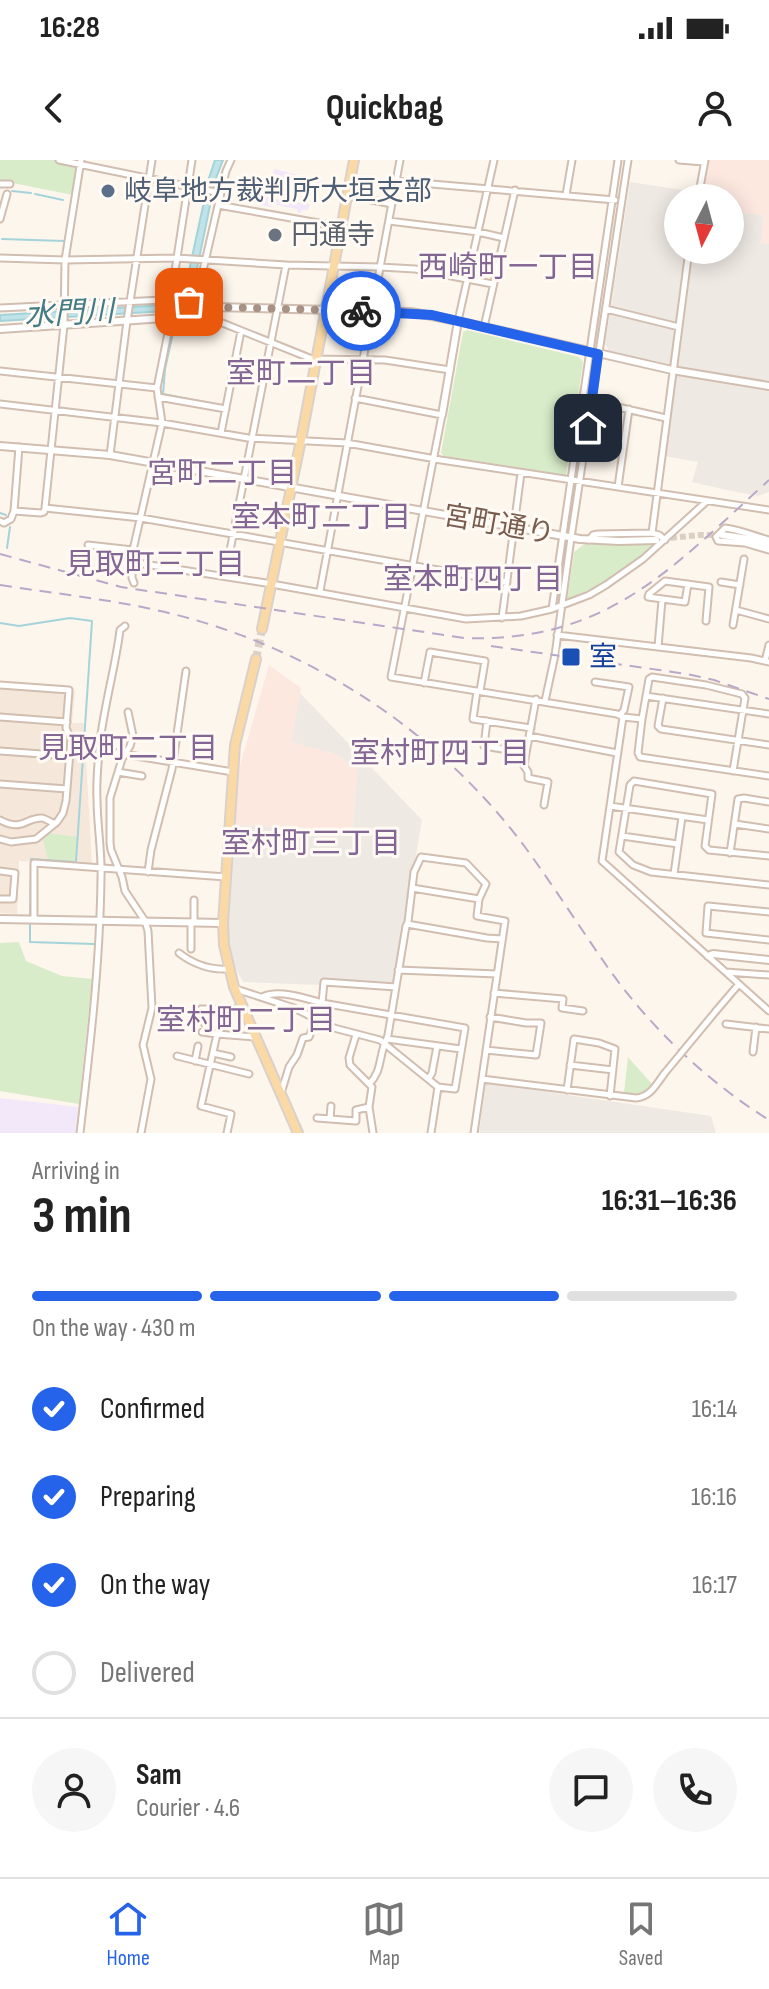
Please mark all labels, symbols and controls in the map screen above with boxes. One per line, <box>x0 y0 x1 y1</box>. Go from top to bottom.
text: 16:28 <box>40 10 100 46</box>
icon: back <box>32 86 76 130</box>
icon: person <box>693 86 737 130</box>
text: Quickbag <box>326 87 443 130</box>
place label: 岐阜地方裁判所大垣支部 <box>124 175 432 208</box>
marker: 岐阜地方裁判所大垣支部 <box>99 182 117 200</box>
north arrow <box>664 184 744 264</box>
map controls <box>664 184 744 264</box>
place label: 円通寺 <box>291 219 375 252</box>
marker: 円通寺 <box>266 226 284 244</box>
district label: 西崎町一丁目 <box>418 250 598 286</box>
pin <box>155 268 223 336</box>
courier <box>321 271 401 351</box>
icon: bag <box>167 280 211 324</box>
icon: bike <box>339 289 383 333</box>
water label: 水門川 <box>23 294 118 334</box>
district label: 室町二丁目 <box>226 356 376 392</box>
pin <box>554 394 622 462</box>
icon: home <box>566 406 610 450</box>
district label: 宮町二丁目 <box>147 456 297 492</box>
street label: 宮町通り <box>441 499 557 551</box>
district label: 室本町二丁目 <box>231 500 411 536</box>
district label: 見取町三丁目 <box>65 547 245 583</box>
district label: 室本町四丁目 <box>383 562 563 598</box>
place label: 室 <box>589 641 617 674</box>
marker: 室 <box>560 646 582 668</box>
district label: 見取町二丁目 <box>38 731 218 767</box>
district label: 室村町四丁目 <box>350 736 530 772</box>
district label: 室村町三丁目 <box>221 826 401 862</box>
district label: 室村町二丁目 <box>156 1003 336 1039</box>
text: Arriving in <box>32 1156 120 1187</box>
text: 16:31–16:36 <box>602 1183 737 1219</box>
text: 3 min <box>32 1185 132 1248</box>
text: On the way · 430 m <box>32 1313 195 1344</box>
icon: check <box>32 1387 76 1431</box>
text: Confirmed <box>100 1391 205 1427</box>
text: 16:14 <box>692 1394 737 1425</box>
icon: check <box>32 1475 76 1519</box>
text: Preparing <box>100 1479 196 1515</box>
text: 16:16 <box>691 1482 737 1513</box>
icon: check <box>32 1563 76 1607</box>
text: On the way <box>100 1567 210 1603</box>
text: 16:17 <box>692 1570 737 1601</box>
text: Delivered <box>100 1655 195 1691</box>
button: person <box>32 1748 116 1832</box>
button: chat <box>549 1748 633 1832</box>
button: phone <box>653 1748 737 1832</box>
text: Sam <box>136 1757 182 1793</box>
text: Courier · 4.6 <box>136 1793 240 1824</box>
tab: Home <box>106 1897 150 1972</box>
tab: Map <box>362 1897 406 1972</box>
tab: Saved <box>619 1897 663 1972</box>

